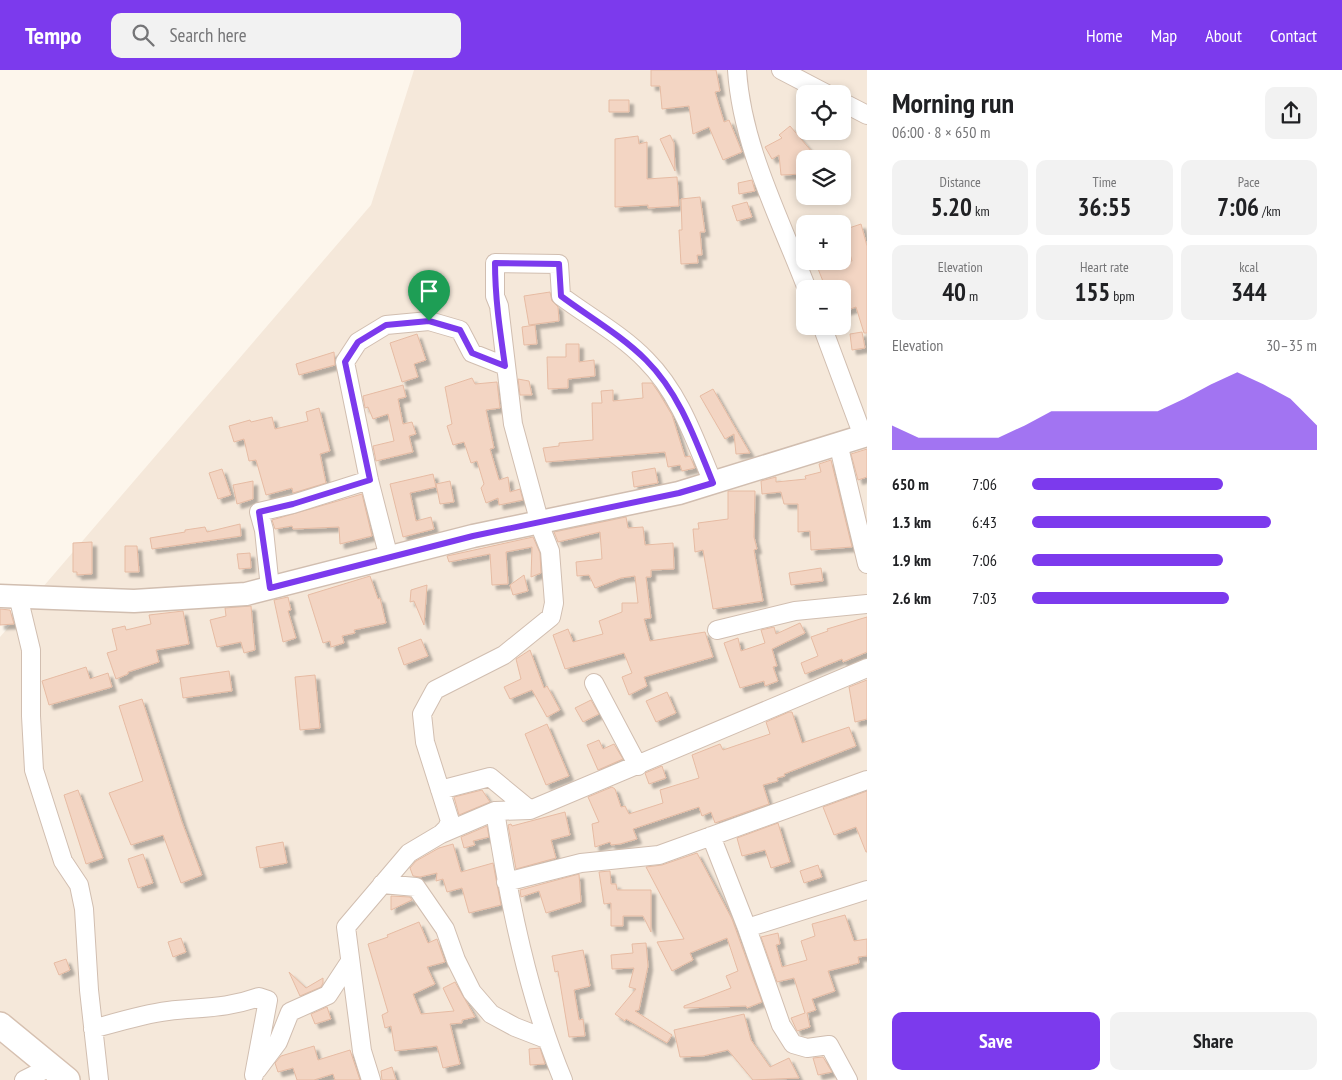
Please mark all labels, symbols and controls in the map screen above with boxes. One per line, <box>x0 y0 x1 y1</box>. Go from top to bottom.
search box <box>111 13 461 58</box>
text: Tempo <box>25 20 81 51</box>
icon: search <box>129 21 157 49</box>
text: Search here <box>169 23 247 47</box>
text: Home <box>1086 24 1123 47</box>
text: Map <box>1151 24 1177 47</box>
text: About <box>1205 24 1242 47</box>
text: Contact <box>1270 24 1317 47</box>
text: Morning run <box>892 84 1014 121</box>
map controls <box>796 85 851 335</box>
button: locate <box>796 85 851 140</box>
button: share <box>1265 87 1317 139</box>
text: 06:00 · 8 × 650 m <box>892 122 990 142</box>
button: layers <box>796 150 851 205</box>
text: Distance <box>940 173 981 191</box>
text: Time <box>1092 173 1117 191</box>
text: Pace <box>1238 173 1260 191</box>
text: 5.20 <box>931 191 972 223</box>
text: 36:55 <box>1077 191 1132 223</box>
text: 7:06 <box>1217 191 1259 223</box>
text: km <box>972 202 990 220</box>
text: /km <box>1259 202 1281 220</box>
button: + <box>796 215 851 270</box>
text: Elevation <box>938 258 983 276</box>
text: Heart rate <box>1080 258 1129 276</box>
text: kcal <box>1239 258 1258 276</box>
pin <box>408 270 450 321</box>
text: 40 <box>942 276 966 308</box>
text: 155 <box>1074 276 1110 308</box>
text: 344 <box>1231 276 1267 308</box>
icon: arrive <box>415 277 443 305</box>
button: − <box>796 280 851 335</box>
text: m <box>966 287 978 305</box>
text: bpm <box>1110 287 1135 305</box>
text: Elevation <box>892 335 943 355</box>
text: 30–35 m <box>1266 335 1317 355</box>
text: 650 m <box>892 474 929 494</box>
text: 7:06 <box>972 474 997 494</box>
text: 1.3 km <box>892 512 931 532</box>
text: 6:43 <box>972 512 997 532</box>
text: 1.9 km <box>892 550 931 570</box>
text: 7:06 <box>972 550 997 570</box>
text: 2.6 km <box>892 588 931 608</box>
text: 7:03 <box>972 588 997 608</box>
button: Save <box>892 1012 1100 1070</box>
button: Share <box>1110 1012 1317 1070</box>

